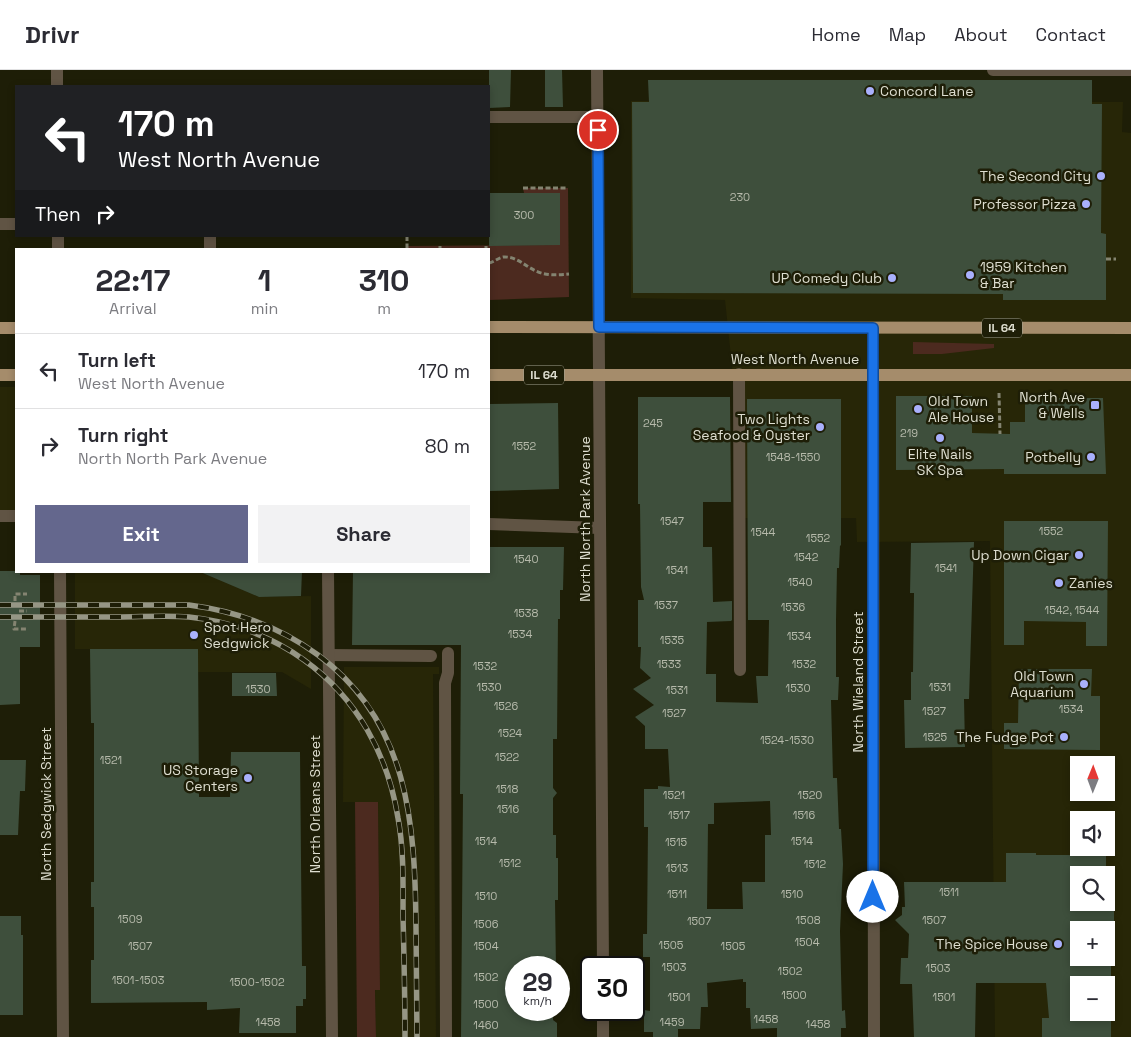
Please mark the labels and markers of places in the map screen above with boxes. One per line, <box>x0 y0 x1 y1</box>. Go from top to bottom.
place label: Concord Lane <box>880 82 973 100</box>
marker: Concord Lane <box>864 85 876 97</box>
pin <box>577 109 619 151</box>
place label: The Second City <box>980 167 1091 185</box>
marker: The Second City <box>1095 170 1107 182</box>
place label: Professor Pizza <box>973 195 1076 213</box>
marker: Professor Pizza <box>1080 198 1092 210</box>
place label: 1959 Kitchen & Bar <box>980 258 1067 292</box>
place label: UP Comedy Club <box>772 269 882 287</box>
marker: 1959 Kitchen & Bar <box>964 269 976 281</box>
marker: UP Comedy Club <box>886 272 898 284</box>
place label: North Ave & Wells <box>1019 388 1085 422</box>
place label: Old Town Ale House <box>928 392 994 426</box>
marker: North Ave & Wells <box>1089 399 1101 411</box>
marker: Old Town Ale House <box>912 403 924 415</box>
place label: Two Lights Seafood & Oyster <box>693 410 810 444</box>
marker: Two Lights Seafood & Oyster <box>814 421 826 433</box>
marker: Elite Nails SK Spa <box>934 432 946 444</box>
place label: Elite Nails SK Spa <box>908 445 972 479</box>
place label: Potbelly <box>1025 448 1081 466</box>
marker: Potbelly <box>1085 451 1097 463</box>
place label: Up Down Cigar <box>971 546 1069 564</box>
marker: Up Down Cigar <box>1073 549 1085 561</box>
place label: Zanies <box>1069 574 1113 592</box>
marker: Zanies <box>1053 577 1065 589</box>
place label: Spot Hero Sedgwick <box>204 618 271 652</box>
marker: Spot Hero Sedgwick <box>188 629 200 641</box>
place label: Old Town Aquarium <box>1010 667 1074 701</box>
marker: Old Town Aquarium <box>1078 678 1090 690</box>
place label: The Fudge Pot <box>956 728 1054 746</box>
marker: The Fudge Pot <box>1058 731 1070 743</box>
place label: US Storage Centers <box>163 761 238 795</box>
marker: US Storage Centers <box>242 772 254 784</box>
place label: The Spice House <box>936 935 1048 953</box>
marker: The Spice House <box>1052 938 1064 950</box>

